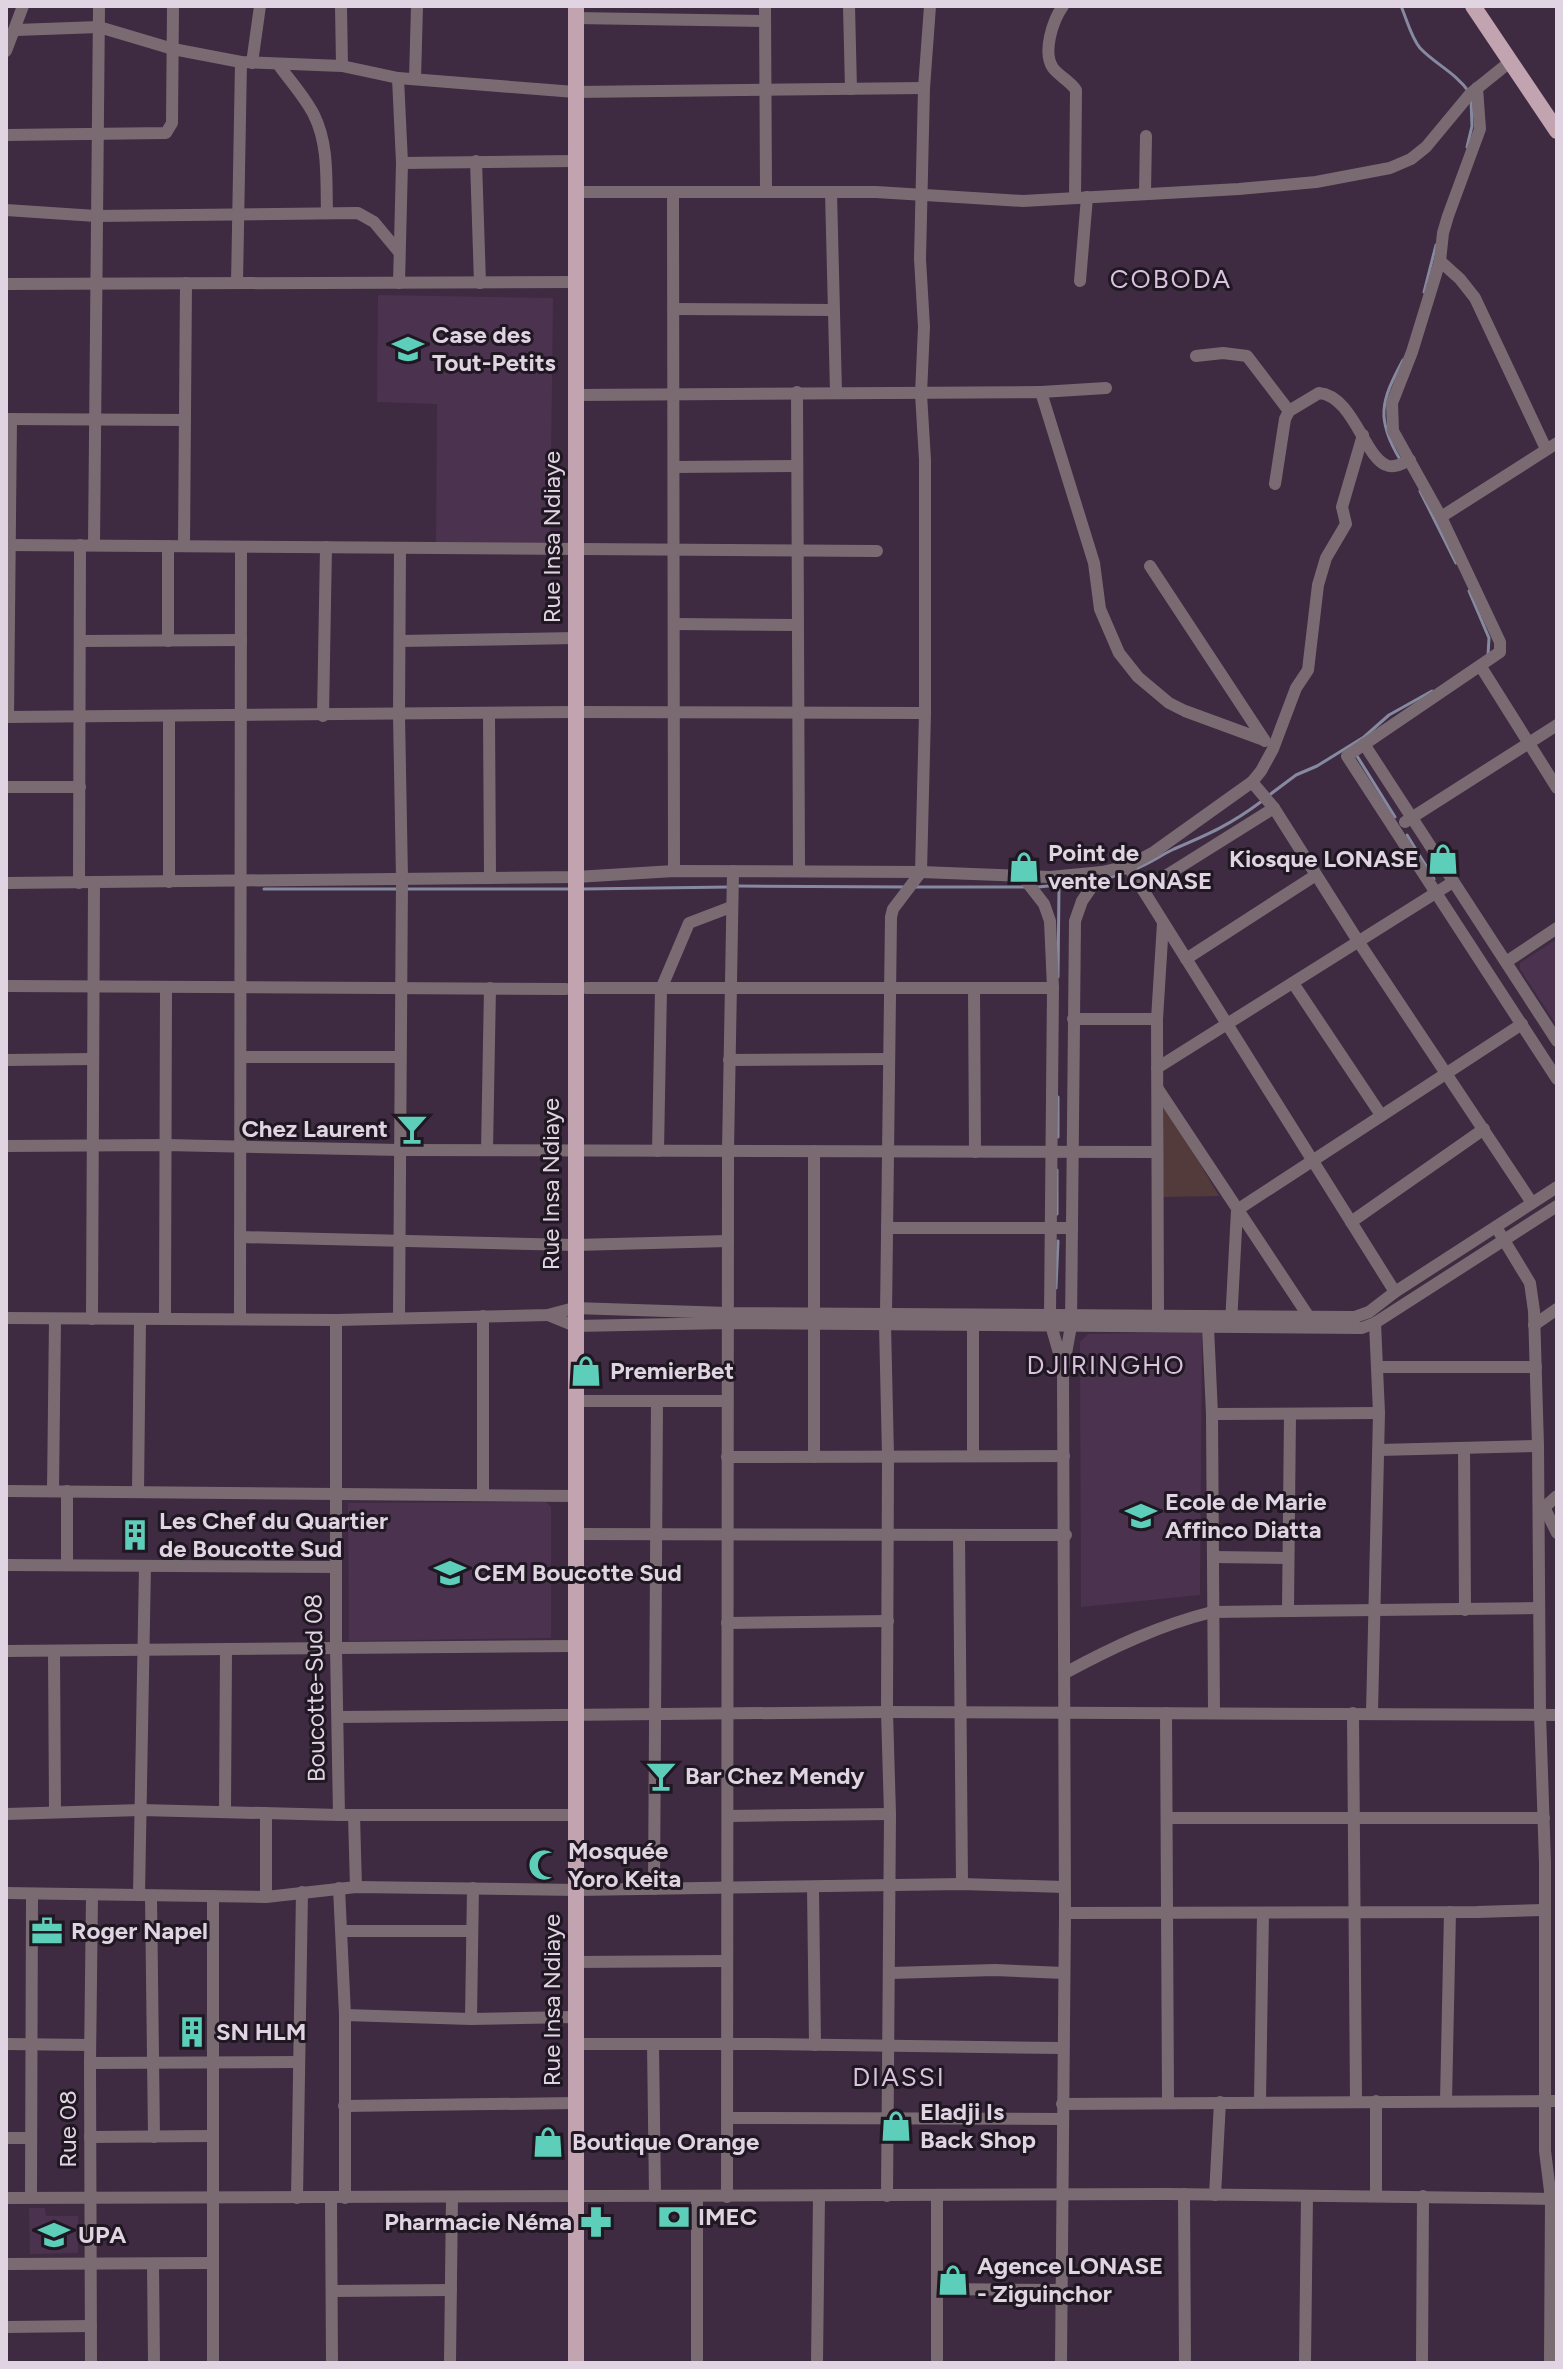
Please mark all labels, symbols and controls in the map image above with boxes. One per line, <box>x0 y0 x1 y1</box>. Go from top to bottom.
district label: COBODA <box>1110 263 1232 295</box>
place label: Case des Tout-Petits <box>432 320 556 377</box>
school or university icon: Case des Tout-Petits <box>391 332 425 366</box>
street label: Rue Insa Ndiaye <box>537 451 566 623</box>
place label: Point de vente LONASE <box>1048 838 1212 895</box>
shop icon: Kiosque LONASE <box>1426 842 1460 876</box>
place label: Kiosque LONASE <box>1229 844 1419 873</box>
shop icon: Point de vente LONASE <box>1007 850 1041 884</box>
street label: Rue Insa Ndiaye <box>536 1098 565 1270</box>
bar icon: Chez Laurent <box>395 1112 429 1146</box>
place label: Chez Laurent <box>241 1114 388 1143</box>
district label: DJIRINGHO <box>1026 1349 1186 1381</box>
shop icon: PremierBet <box>569 1354 603 1388</box>
place label: PremierBet <box>610 1356 734 1385</box>
place label: Ecole de Marie Affinco Diatta <box>1165 1487 1326 1544</box>
school or university icon: Ecole de Marie Affinco Diatta <box>1124 1499 1158 1533</box>
place label: Les Chef du Quartier de Boucotte Sud <box>159 1506 388 1563</box>
building icon: Les Chef du Quartier de Boucotte Sud <box>118 1518 152 1552</box>
school or university icon: CEM Boucotte Sud <box>433 1556 467 1590</box>
place label: CEM Boucotte Sud <box>474 1558 682 1587</box>
street label: Boucotte-Sud 08 <box>298 1594 331 1782</box>
bar icon: Bar Chez Mendy <box>644 1759 678 1793</box>
place label: Bar Chez Mendy <box>685 1761 865 1790</box>
place label: Mosquée Yoro Keita <box>568 1836 681 1893</box>
mosque icon: Mosquée Yoro Keita <box>527 1848 561 1882</box>
office icon: Roger Napel <box>30 1914 64 1948</box>
street label: Rue Insa Ndiaye <box>537 1914 566 2086</box>
place label: Roger Napel <box>71 1916 208 1945</box>
building icon: SN HLM <box>175 2015 209 2049</box>
place label: SN HLM <box>216 2017 306 2046</box>
district label: DIASSI <box>852 2061 946 2093</box>
street label: Rue 08 <box>53 2090 82 2168</box>
place label: Eladji Is Back Shop <box>920 2097 1036 2154</box>
shop icon: Eladji Is Back Shop <box>879 2109 913 2143</box>
shop icon: Boutique Orange <box>531 2125 565 2159</box>
place label: Boutique Orange <box>572 2127 759 2156</box>
bank icon: IMEC <box>657 2200 691 2234</box>
place label: IMEC <box>698 2202 757 2231</box>
pharmacy icon: Pharmacie Néma <box>579 2205 613 2239</box>
place label: Pharmacie Néma <box>384 2207 572 2236</box>
school or university icon: UPA <box>37 2218 71 2252</box>
place label: UPA <box>78 2220 127 2249</box>
place label: Agence LONASE - Ziguinchor <box>977 2251 1163 2308</box>
shop icon: Agence LONASE - Ziguinchor <box>936 2263 970 2297</box>

